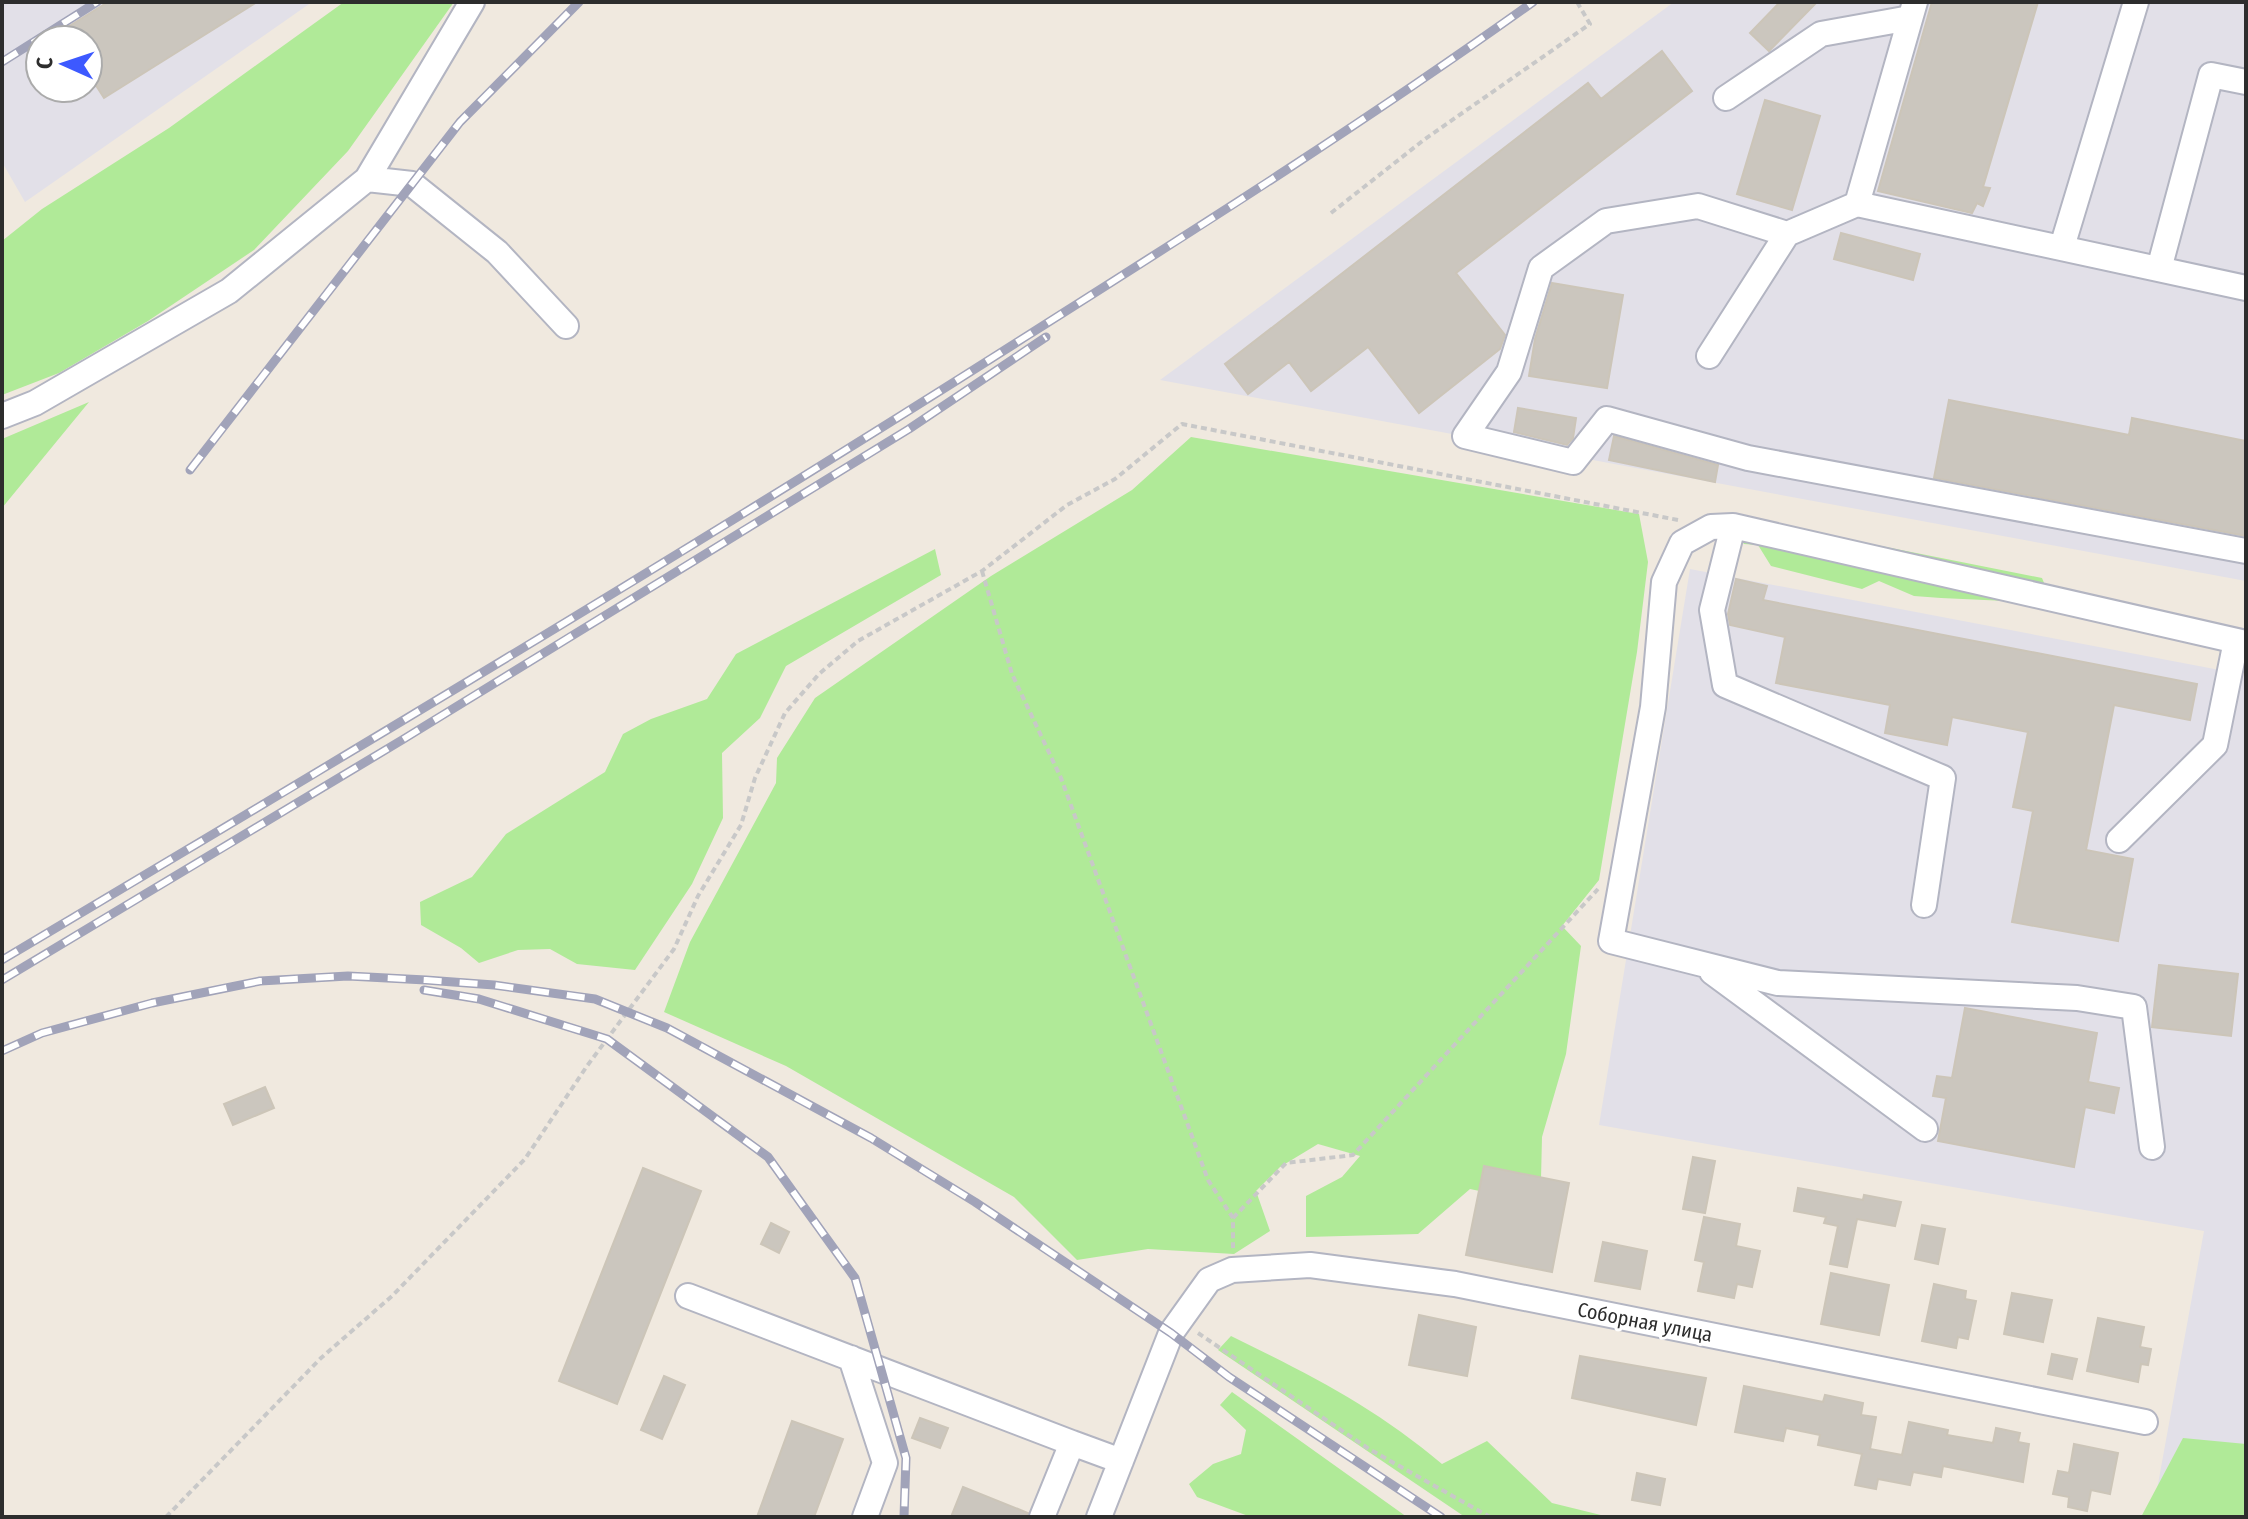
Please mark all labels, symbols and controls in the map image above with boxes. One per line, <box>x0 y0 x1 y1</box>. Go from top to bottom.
north arrow <box>24 24 104 104</box>
text: С <box>31 56 58 69</box>
street label: Соборная улица <box>1575 1297 1715 1347</box>

